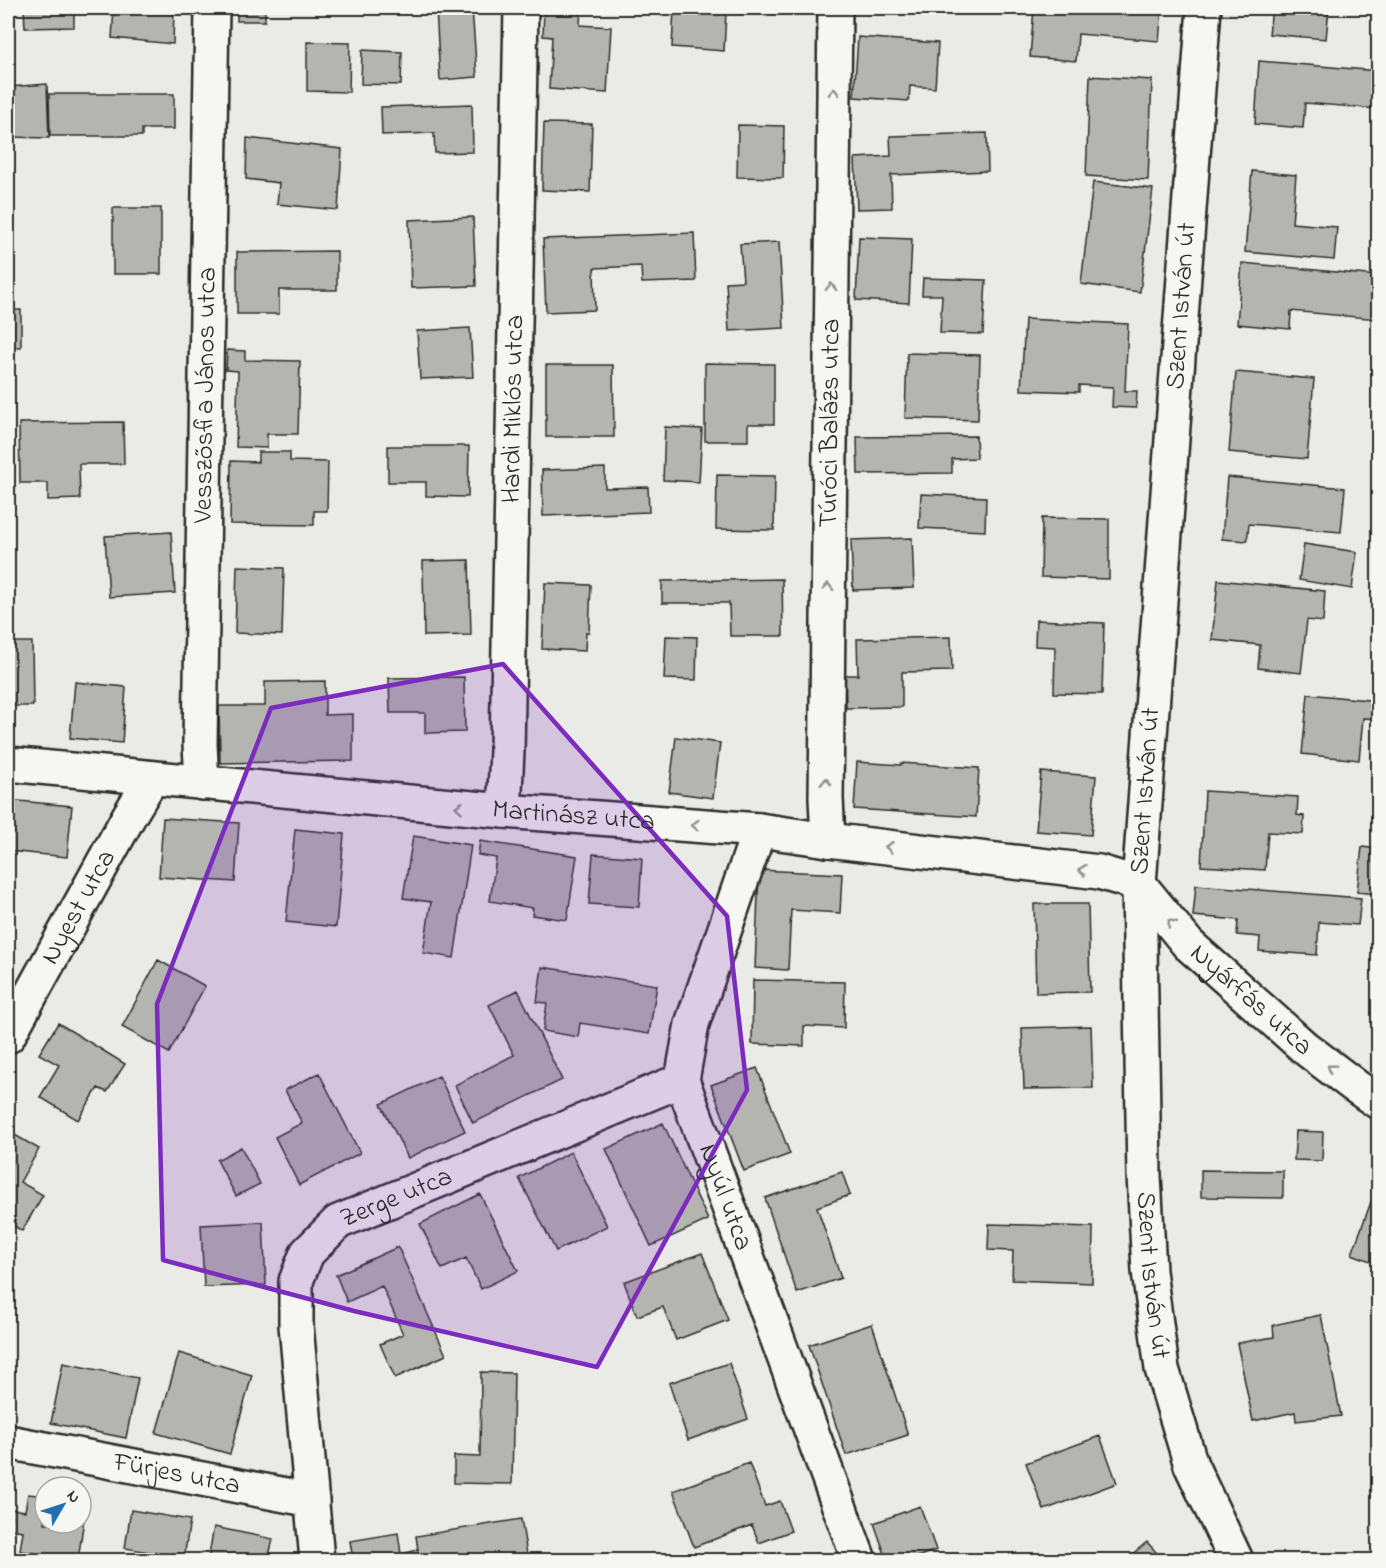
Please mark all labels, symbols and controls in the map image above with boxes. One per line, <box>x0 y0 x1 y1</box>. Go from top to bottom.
one-way arrow <box>828 87 840 96</box>
street label: Szent István út <box>1157 221 1207 391</box>
street label: Vesszősfia János utca <box>184 267 227 524</box>
one-way arrow <box>825 282 838 291</box>
street label: Hardi Miklós utca <box>492 314 535 504</box>
street label: Túróci Balázs utca <box>810 318 851 528</box>
one-way arrow <box>822 582 834 591</box>
street label: Szent István út <box>1121 706 1171 876</box>
one-way arrow <box>820 777 832 786</box>
street label: Martinász utca <box>490 790 656 842</box>
one-way arrow <box>454 801 463 814</box>
one-way arrow <box>691 819 700 832</box>
one-way arrow <box>884 841 893 854</box>
street label: Nyest utca <box>31 843 126 972</box>
one-way arrow <box>1078 864 1087 877</box>
one-way arrow <box>1167 919 1178 930</box>
street label: Nyárfás utca <box>1181 935 1321 1066</box>
one-way arrow <box>1327 1064 1338 1075</box>
street label: Nyúl utca <box>688 1138 763 1256</box>
street label: Zerge utca <box>334 1157 458 1238</box>
street label: Szent István út <box>1125 1191 1180 1361</box>
street label: Fürjes utca <box>109 1443 244 1505</box>
north arrow <box>33 1475 93 1535</box>
text: N <box>60 1485 86 1509</box>

